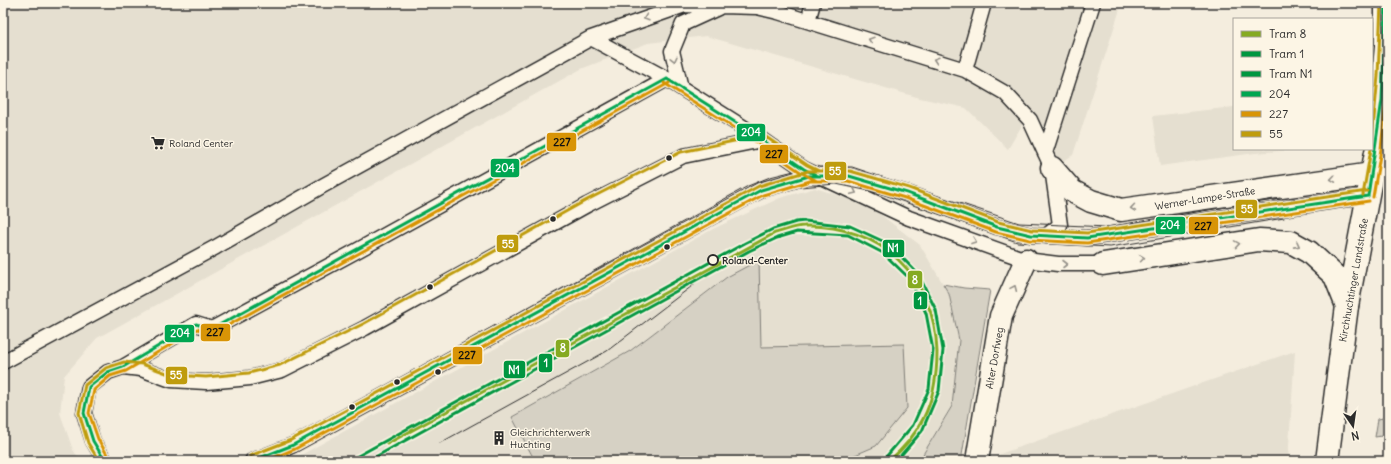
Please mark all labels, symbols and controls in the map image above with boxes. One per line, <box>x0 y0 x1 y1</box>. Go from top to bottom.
one-way arrow <box>643 14 650 22</box>
legend <box>1233 18 1373 150</box>
text: Tram 8 <box>1269 26 1306 41</box>
one-way arrow <box>867 36 874 44</box>
text: Tram 1 <box>1269 46 1304 61</box>
one-way arrow <box>669 55 678 62</box>
one-way arrow <box>933 57 940 65</box>
text: Tram N1 <box>1269 66 1313 81</box>
text: 204 <box>1269 86 1290 101</box>
text: 227 <box>1269 106 1288 121</box>
line badge: 204 <box>736 123 766 142</box>
text: 204 <box>741 125 761 139</box>
text: 55 <box>1269 126 1283 141</box>
line badge: 227 <box>546 132 577 152</box>
supermarket icon: Roland Center <box>150 135 166 151</box>
text: 227 <box>553 135 571 149</box>
place label: Roland Center <box>169 137 233 150</box>
line badge: 227 <box>759 144 789 164</box>
text: 227 <box>765 147 783 161</box>
unlabelled marker <box>664 153 674 163</box>
line badge: 204 <box>490 158 520 178</box>
text: 204 <box>495 161 515 175</box>
line badge: 55 <box>824 161 847 181</box>
text: 55 <box>829 164 841 178</box>
one-way arrow <box>1330 174 1337 183</box>
street label: Werner-Lampe-Straße <box>1154 184 1256 213</box>
one-way arrow <box>850 187 857 195</box>
line badge: 55 <box>1235 199 1258 219</box>
text: 55 <box>1241 202 1253 216</box>
one-way arrow <box>1130 203 1136 212</box>
unlabelled marker <box>548 214 558 224</box>
line badge: 204 <box>1155 216 1186 235</box>
line badge: 227 <box>1188 216 1219 235</box>
street label: Kirchhuchtinger Landstraße <box>1336 217 1371 343</box>
text: 204 <box>1160 218 1180 232</box>
text: 227 <box>1194 219 1212 233</box>
line badge: 55 <box>496 234 519 253</box>
text: 55 <box>502 237 514 251</box>
one-way arrow <box>970 237 977 245</box>
line badge: N1 <box>882 239 905 258</box>
one-way arrow <box>1234 240 1240 249</box>
one-way arrow <box>1293 240 1300 248</box>
text: N1 <box>887 241 899 255</box>
unlabelled marker <box>662 242 672 252</box>
marker: Roland-Center <box>707 254 719 266</box>
place label: Roland-Center <box>722 254 789 267</box>
one-way arrow <box>1139 254 1145 263</box>
one-way arrow <box>1062 260 1068 268</box>
line badge: 8 <box>907 270 923 289</box>
text: 8 <box>912 273 918 287</box>
unlabelled marker <box>425 282 435 292</box>
one-way arrow <box>1009 285 1017 292</box>
line badge: 1 <box>913 291 928 310</box>
text: 1 <box>918 294 922 308</box>
line badge: 227 <box>200 323 231 342</box>
line badge: 204 <box>164 324 195 343</box>
text: 227 <box>206 325 224 339</box>
text: 204 <box>170 326 190 340</box>
street label: Alter Dorfweg <box>983 326 1006 390</box>
line badge: 8 <box>555 339 570 358</box>
text: 8 <box>560 341 566 355</box>
line badge: 227 <box>452 346 483 365</box>
text: 227 <box>458 348 476 362</box>
line badge: 1 <box>538 353 553 373</box>
text: 1 <box>544 356 548 370</box>
line badge: N1 <box>503 360 526 379</box>
text: N1 <box>508 363 520 377</box>
line badge: 55 <box>165 366 188 385</box>
unlabelled marker <box>433 367 443 377</box>
text: 55 <box>170 368 182 382</box>
unlabelled marker <box>392 377 402 387</box>
unlabelled marker <box>347 402 357 412</box>
north arrow <box>1333 406 1373 446</box>
place label: Gleichrichterwerk Huchting <box>510 426 590 451</box>
text: N <box>1350 428 1361 443</box>
building icon: Gleichrichterwerk Huchting <box>491 430 507 446</box>

